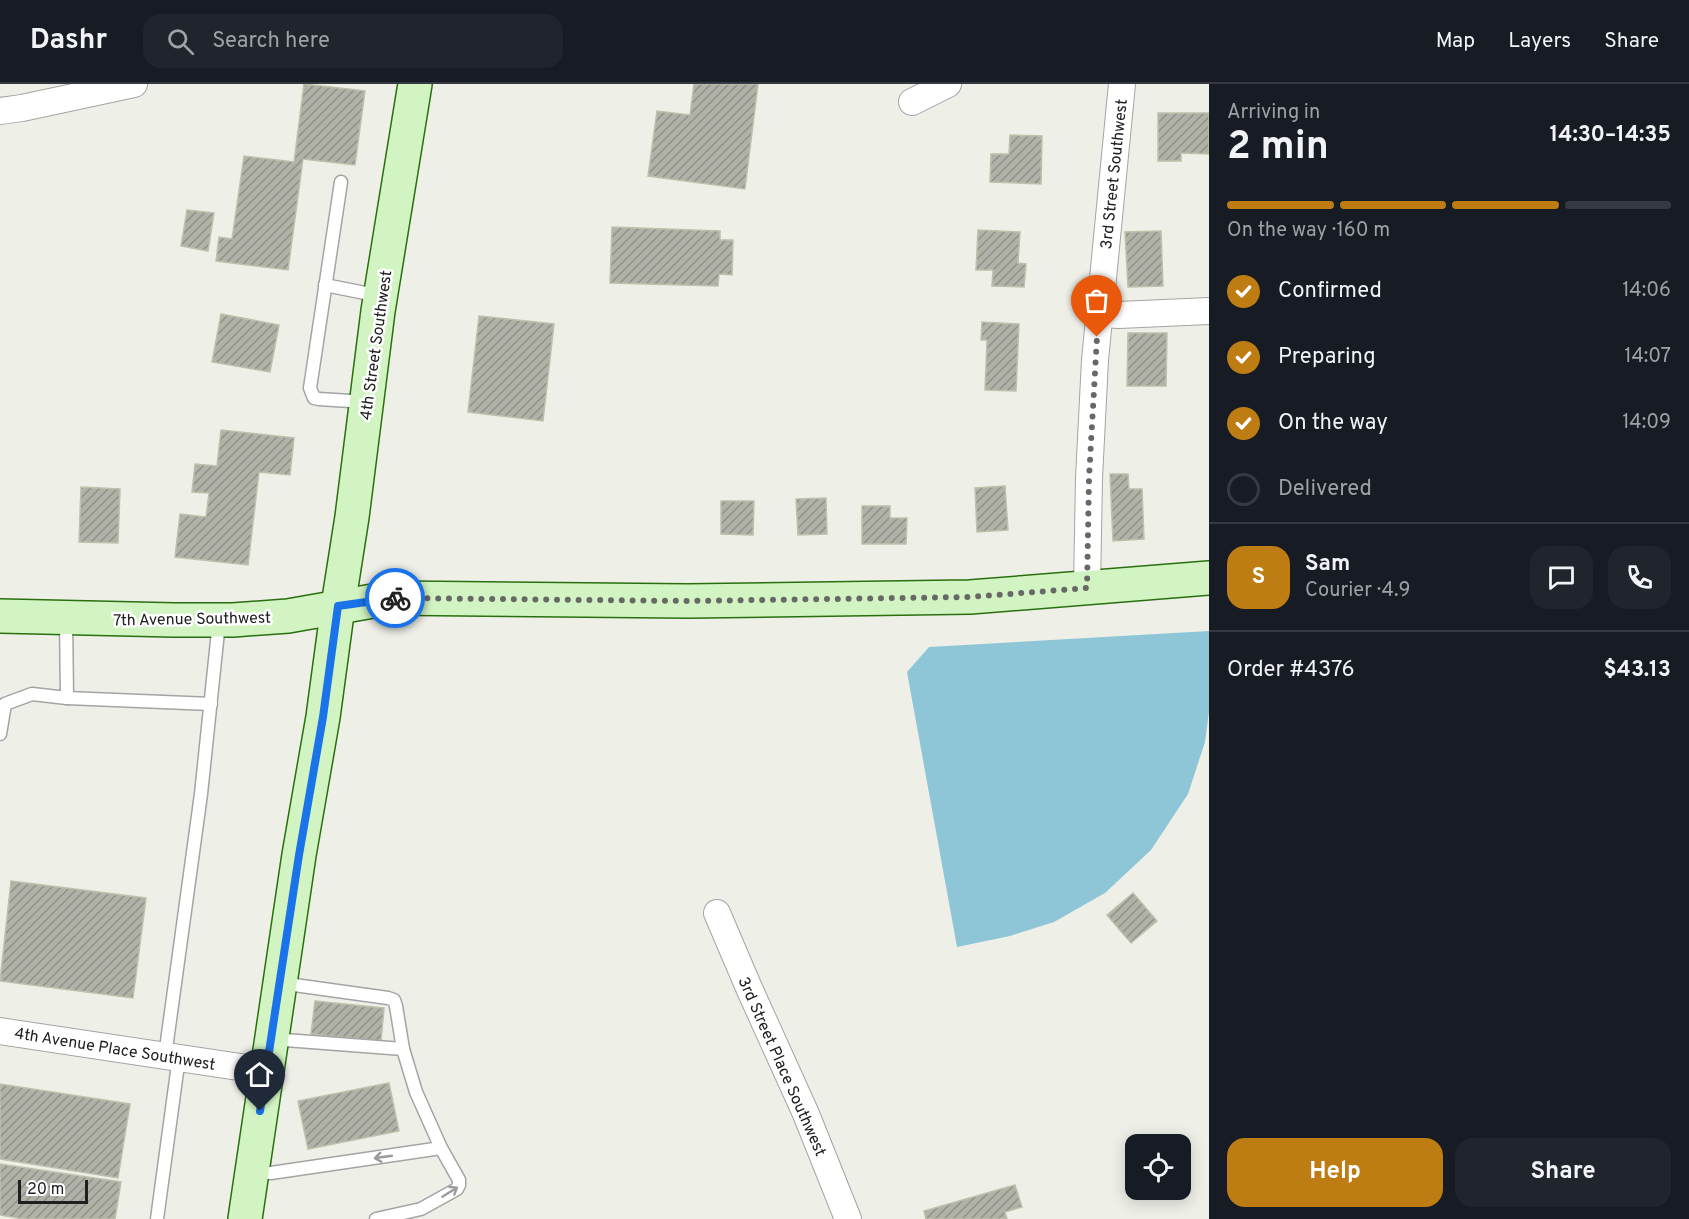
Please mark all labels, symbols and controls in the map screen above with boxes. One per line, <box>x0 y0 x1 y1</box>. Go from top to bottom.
search box <box>143 14 563 68</box>
text: Dashr <box>30 23 107 59</box>
icon: search <box>164 25 197 58</box>
text: Search here <box>212 28 330 55</box>
text: Map <box>1436 28 1475 55</box>
text: Layers <box>1508 28 1571 55</box>
text: Share <box>1604 28 1659 55</box>
street label: 3rd Street Southwest <box>1097 98 1133 250</box>
text: Arriving in <box>1227 100 1320 126</box>
text: 14:30–14:35 <box>1549 122 1671 149</box>
text: 2 min <box>1227 124 1329 173</box>
text: On the way · 160 m <box>1227 218 1390 244</box>
street label: 4th Street Southwest <box>357 269 397 422</box>
pin <box>1071 275 1122 337</box>
icon: check <box>1227 275 1260 308</box>
text: Confirmed <box>1278 278 1382 305</box>
text: 14:06 <box>1622 278 1671 304</box>
icon: bag <box>1080 284 1113 317</box>
icon: check <box>1227 341 1260 374</box>
text: Preparing <box>1278 344 1376 371</box>
text: 14:07 <box>1624 344 1671 370</box>
icon: check <box>1227 407 1260 440</box>
text: On the way <box>1278 410 1388 437</box>
text: 14:09 <box>1622 410 1671 436</box>
text: Delivered <box>1278 476 1372 503</box>
button: chat <box>1530 546 1593 609</box>
button: phone <box>1608 546 1671 609</box>
text: Sam <box>1305 551 1350 578</box>
text: S <box>1252 564 1265 591</box>
courier <box>365 568 425 628</box>
text: Courier · 4.9 <box>1305 578 1410 604</box>
icon: bike <box>379 582 412 615</box>
street label: 7th Avenue Southwest <box>113 609 271 631</box>
text: Order #4376 <box>1227 657 1355 684</box>
text: $43.13 <box>1604 657 1671 684</box>
street label: 3rd Street Place Southwest <box>733 974 830 1160</box>
street label: 4th Avenue Place Southwest <box>13 1024 217 1076</box>
pin <box>234 1049 285 1111</box>
icon: home <box>243 1058 276 1091</box>
map controls <box>1125 1134 1191 1200</box>
button: locate <box>1125 1134 1191 1200</box>
button: Help <box>1227 1138 1443 1207</box>
button: Share <box>1455 1138 1671 1207</box>
one-way arrow <box>373 1151 393 1162</box>
scale bar <box>18 1177 88 1204</box>
text: 20 m <box>27 1180 64 1200</box>
one-way arrow <box>441 1186 458 1199</box>

